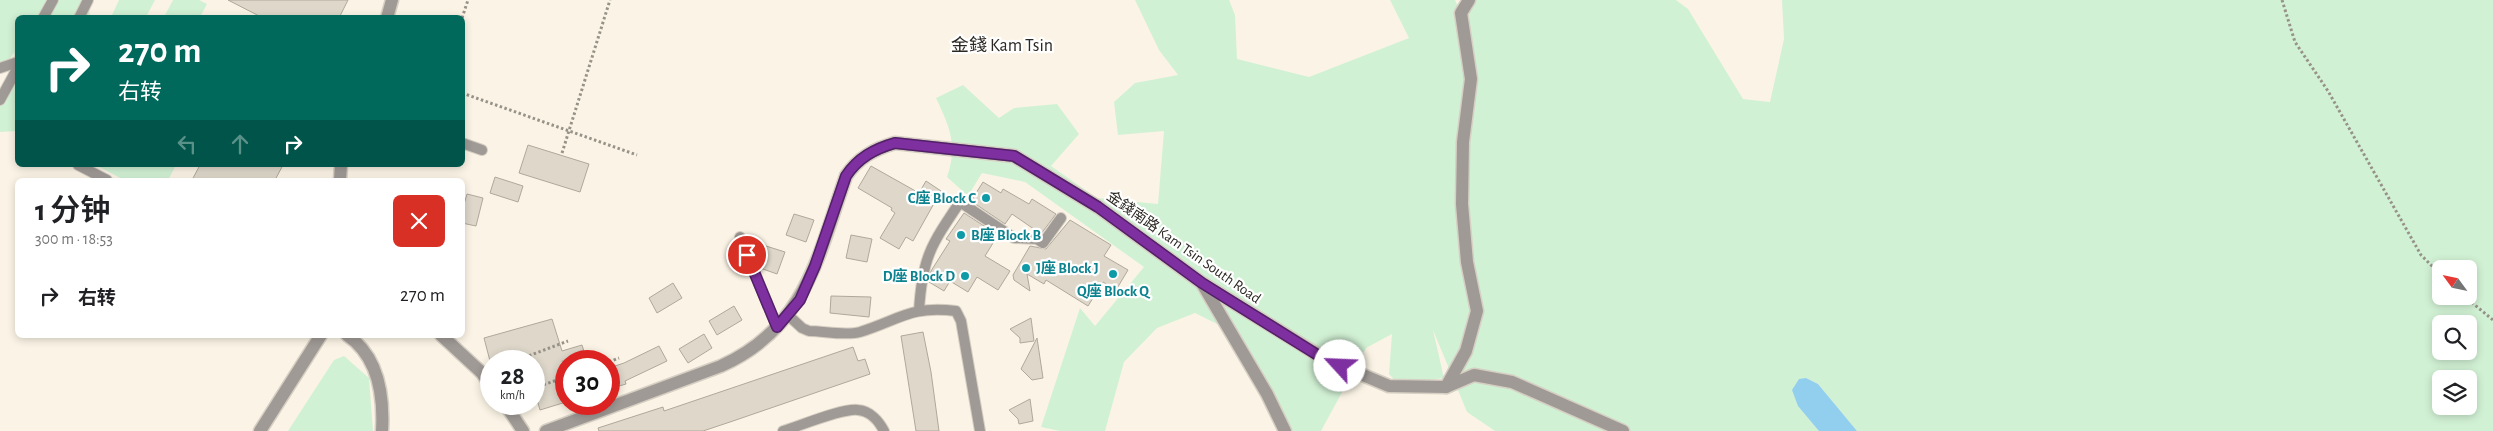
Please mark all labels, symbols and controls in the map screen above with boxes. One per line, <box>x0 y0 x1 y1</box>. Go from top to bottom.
text: 270 m <box>118 34 201 69</box>
icon: right <box>35 35 100 100</box>
district label: 金錢 Kam Tsin <box>951 35 1053 55</box>
text: 右转 <box>118 81 162 103</box>
icon: left <box>173 130 201 158</box>
icon: ahead <box>226 130 254 158</box>
icon: right <box>279 130 307 158</box>
street label: 金錢南路 Kam Tsin South Road <box>1104 187 1265 307</box>
place label: C座 Block C <box>908 189 976 206</box>
marker: C座 Block C <box>980 192 992 204</box>
button: close <box>393 195 445 247</box>
text: 1 分钟 <box>35 196 110 226</box>
place label: B座 Block B <box>971 226 1041 243</box>
marker: B座 Block B <box>955 229 967 241</box>
text: 300 m · 18:53 <box>35 231 113 247</box>
pin <box>726 234 768 276</box>
icon: arrive <box>733 241 761 269</box>
place label: J座 Block J <box>1036 259 1099 276</box>
north arrow <box>2432 260 2478 305</box>
map controls <box>2432 260 2477 415</box>
marker: J座 Block J <box>1020 262 1032 274</box>
place label: D座 Block D <box>883 267 955 284</box>
marker: Q座 Block Q <box>1107 268 1119 280</box>
marker: D座 Block D <box>959 270 971 282</box>
icon: right <box>35 282 63 310</box>
place label: Q座 Block Q <box>1077 282 1151 299</box>
text: 270 m <box>400 286 445 305</box>
text: 右转 <box>78 289 116 308</box>
button: search <box>2432 315 2477 360</box>
position arrow <box>1313 339 1365 391</box>
speed limit sign: 30 <box>555 350 620 415</box>
text: 28 <box>500 364 525 389</box>
button: layers <box>2432 370 2477 415</box>
text: km/h <box>500 389 525 401</box>

